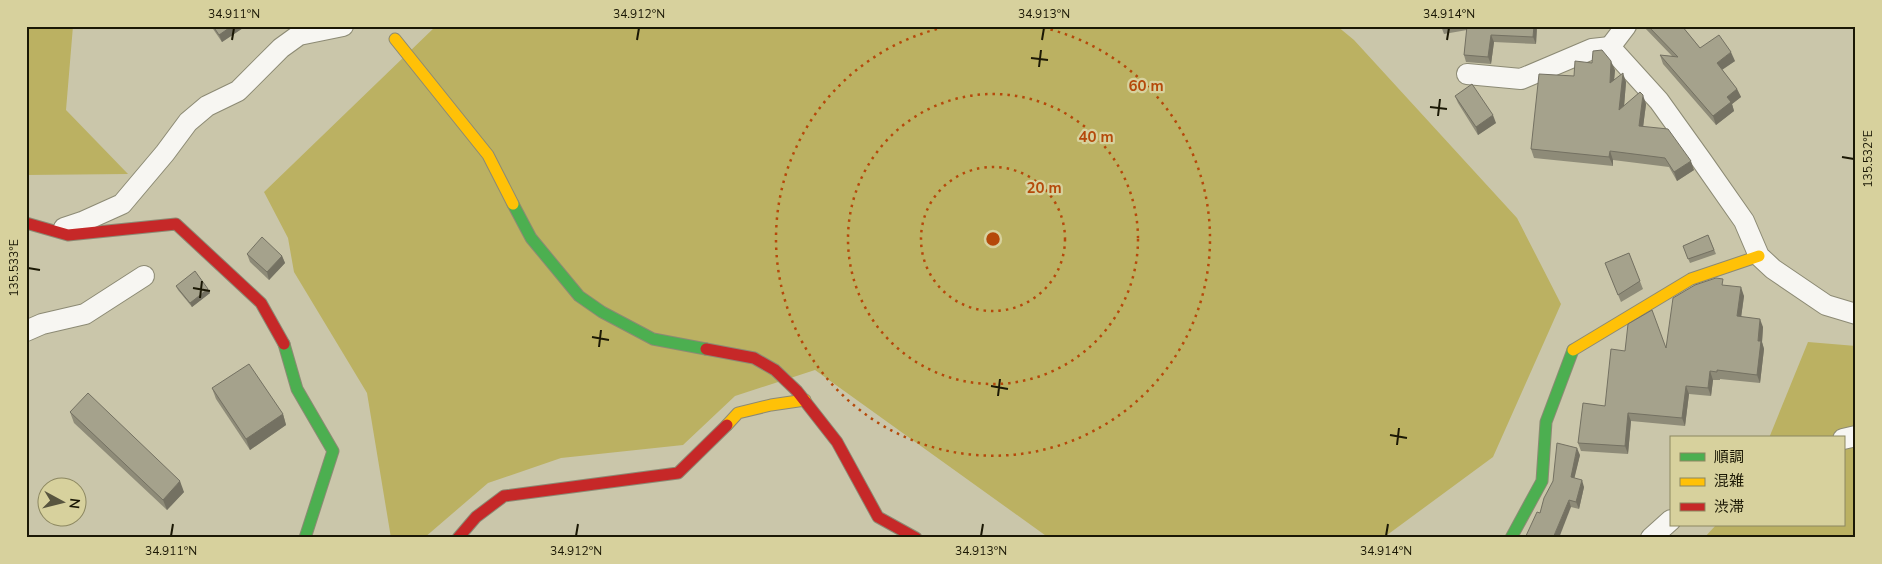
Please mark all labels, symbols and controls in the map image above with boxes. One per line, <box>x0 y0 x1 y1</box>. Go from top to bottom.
text: 34.911°N <box>208 6 260 22</box>
text: 34.912°N <box>613 6 665 22</box>
text: 34.913°N <box>1018 6 1070 22</box>
text: 34.914°N <box>1423 6 1475 22</box>
text: 60 m <box>1128 76 1164 96</box>
text: 40 m <box>1078 127 1114 147</box>
text: 135.532°E <box>1860 130 1876 188</box>
text: 20 m <box>1026 178 1062 198</box>
centre of rings <box>984 230 1002 248</box>
text: 135.533°E <box>6 239 22 297</box>
legend <box>1670 436 1844 526</box>
text: 順調 <box>1714 447 1744 467</box>
text: 混雑 <box>1714 471 1744 491</box>
north arrow <box>38 476 88 526</box>
text: N <box>64 497 84 510</box>
text: 渋滞 <box>1714 497 1744 517</box>
text: 34.911°N <box>145 543 197 559</box>
text: 34.912°N <box>550 543 602 559</box>
text: 34.913°N <box>955 543 1007 559</box>
text: 34.914°N <box>1360 543 1412 559</box>

